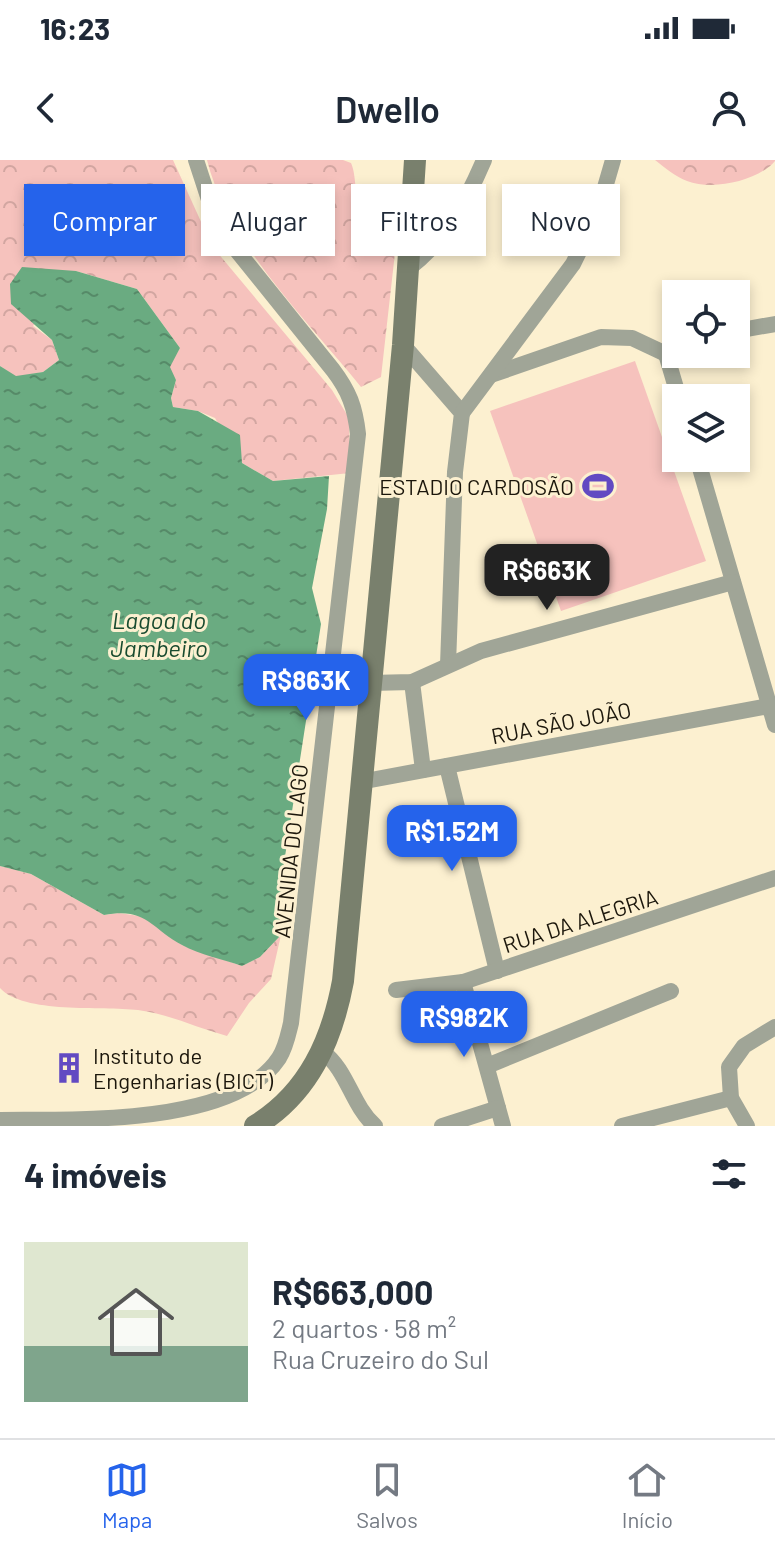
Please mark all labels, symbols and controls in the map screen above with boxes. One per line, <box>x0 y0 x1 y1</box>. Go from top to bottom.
text: 16:23 <box>40 10 110 46</box>
icon: back <box>24 86 68 130</box>
icon: person <box>707 86 751 130</box>
text: Dwello <box>335 87 440 130</box>
chip: Comprar <box>24 184 185 256</box>
chip: Alugar <box>201 184 335 256</box>
chip: Filtros <box>351 184 486 256</box>
chip: Novo <box>502 184 620 256</box>
map controls <box>662 280 750 472</box>
button: locate <box>662 280 750 368</box>
button: layers <box>662 384 750 472</box>
sports icon: ESTADIO CARDOSÃO <box>581 469 615 503</box>
place label: ESTADIO CARDOSÃO <box>379 473 574 499</box>
pin: R$663K <box>482 544 612 612</box>
text: R$663K <box>502 554 592 585</box>
water label: Lagoa do Jambeiro <box>110 605 208 662</box>
pin: R$863K <box>241 654 371 722</box>
text: R$863K <box>261 664 351 695</box>
street label: RUA SÃO JOÃO <box>489 696 633 748</box>
street label: AVENIDA DO LAGO <box>268 763 312 939</box>
pin: R$1.52M <box>378 805 526 873</box>
text: R$1.52M <box>405 815 499 846</box>
street label: RUA DA ALEGRIA <box>499 883 661 957</box>
pin: R$982K <box>399 991 529 1059</box>
text: R$982K <box>419 1001 509 1032</box>
place label: Instituto de Engenharias (BICT) <box>93 1042 273 1093</box>
building icon: Instituto de Engenharias (BICT) <box>52 1051 86 1085</box>
icon: filters <box>707 1152 751 1196</box>
text: 4 imóveis <box>24 1154 167 1195</box>
text: R$663,000 <box>272 1271 433 1312</box>
icon: home <box>88 1274 184 1370</box>
text: 2 quartos · 58 m² <box>272 1312 456 1343</box>
text: Rua Cruzeiro do Sul <box>272 1343 489 1374</box>
tab: Mapa <box>102 1458 152 1532</box>
tab: Salvos <box>356 1458 418 1532</box>
tab: Início <box>622 1458 673 1532</box>

